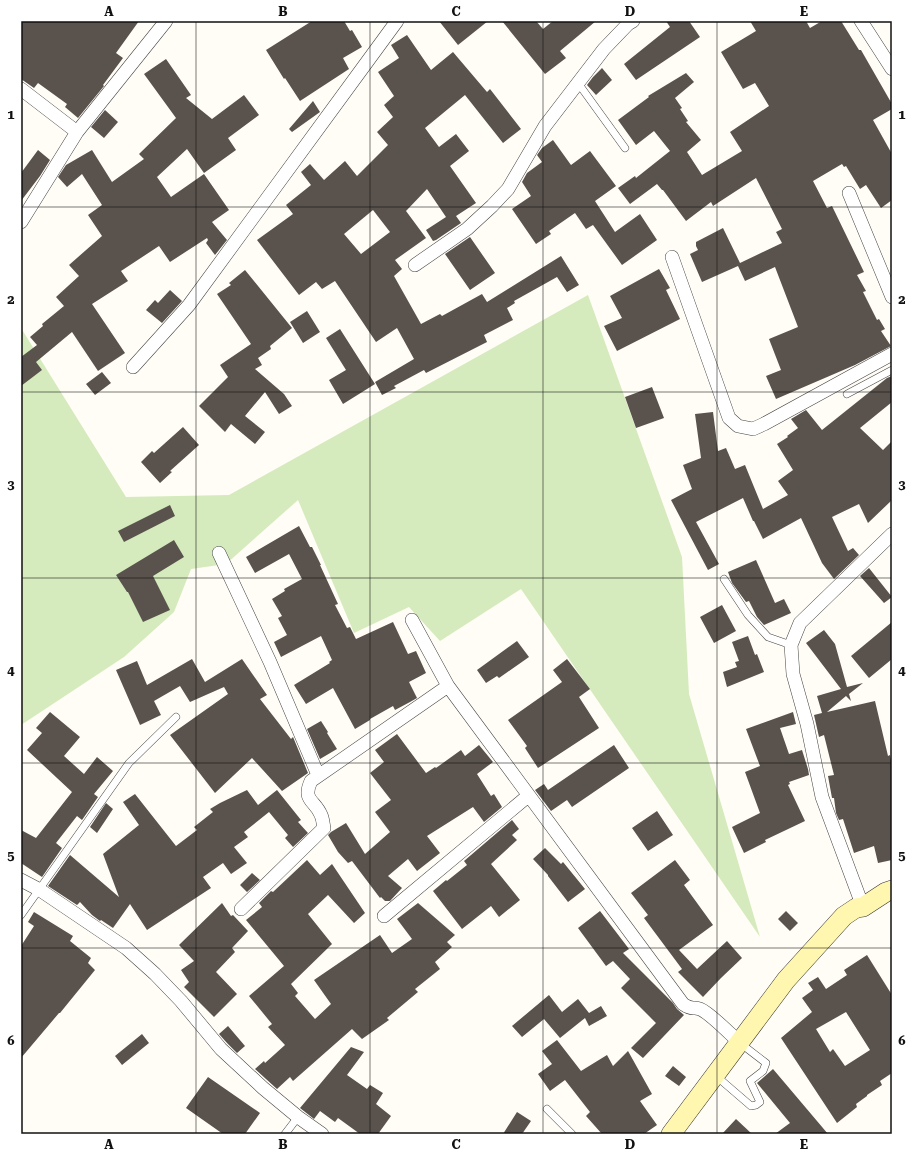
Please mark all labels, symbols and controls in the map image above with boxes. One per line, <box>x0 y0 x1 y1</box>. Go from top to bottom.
text: A <box>104 4 114 19</box>
text: B <box>278 4 288 19</box>
text: C <box>451 4 461 19</box>
text: D <box>625 4 635 19</box>
text: E <box>800 4 808 19</box>
text: 1 <box>7 107 15 122</box>
text: 1 <box>898 107 906 122</box>
text: 2 <box>7 292 15 307</box>
text: 2 <box>898 292 906 307</box>
text: 3 <box>7 477 15 492</box>
text: 3 <box>898 477 906 492</box>
text: 4 <box>7 663 15 678</box>
text: 4 <box>898 663 906 678</box>
text: 5 <box>7 848 15 863</box>
text: 5 <box>898 848 906 863</box>
text: 6 <box>7 1033 15 1048</box>
text: 6 <box>898 1033 906 1048</box>
text: A <box>104 1137 114 1152</box>
text: B <box>278 1137 288 1152</box>
text: C <box>451 1137 461 1152</box>
text: D <box>625 1137 635 1152</box>
text: E <box>800 1137 808 1152</box>

